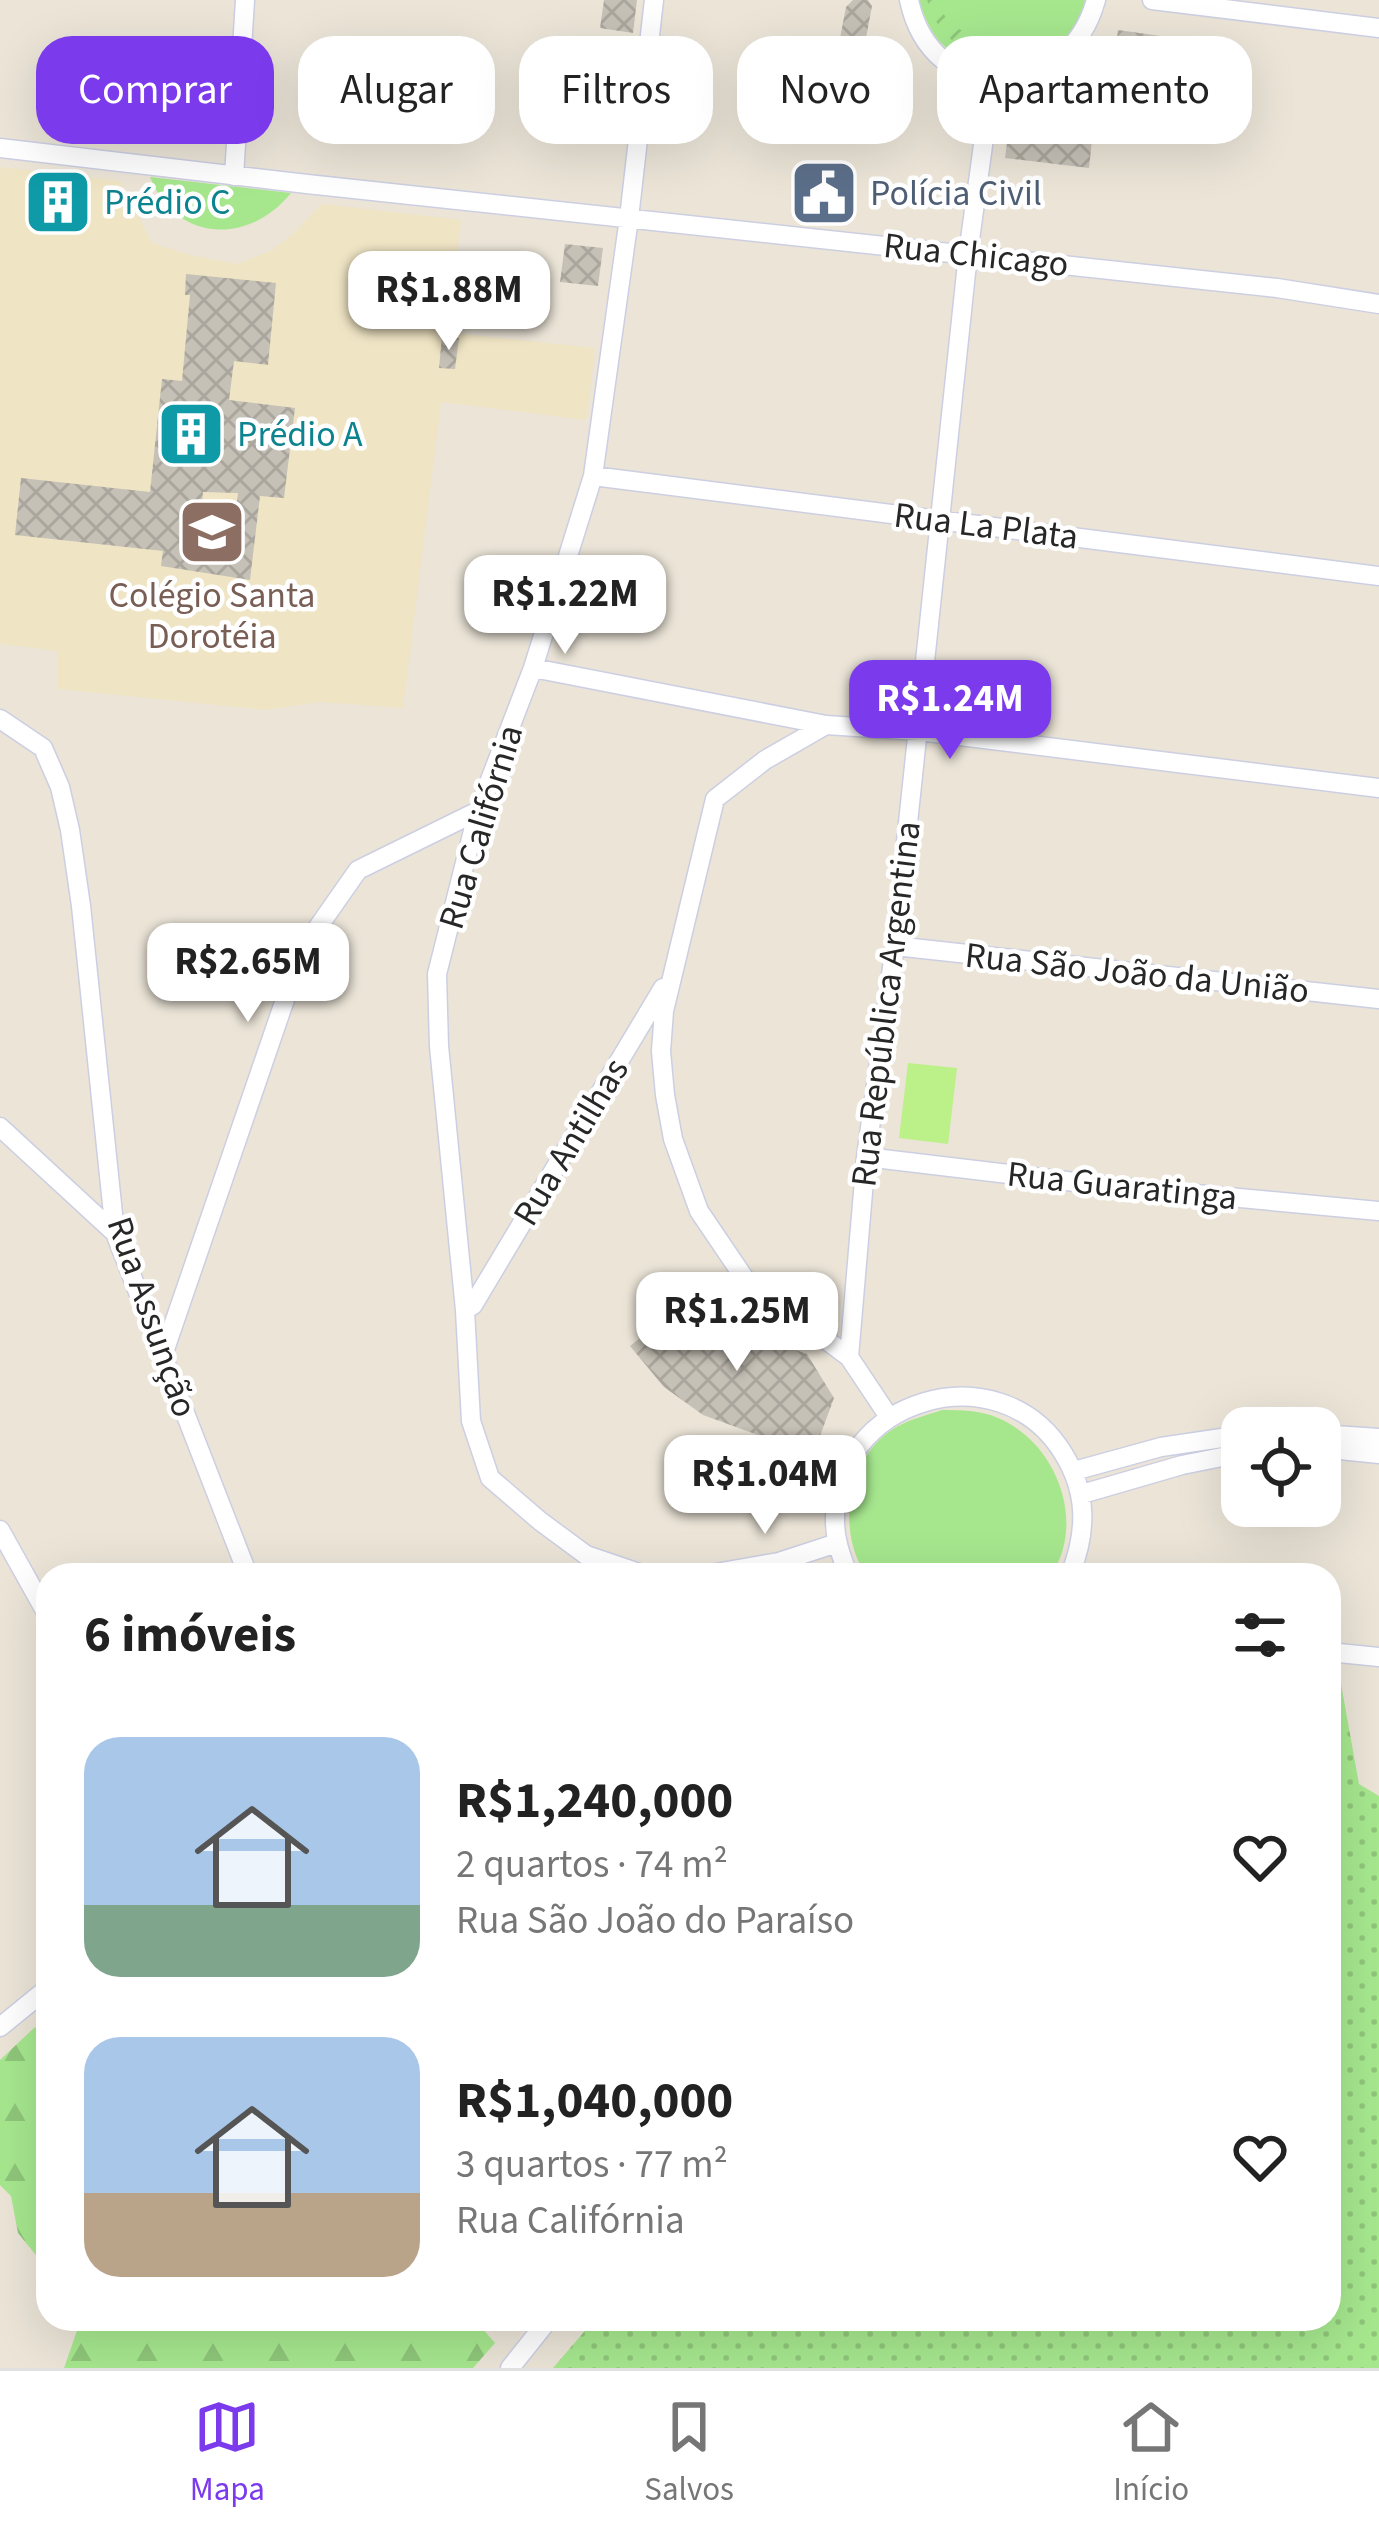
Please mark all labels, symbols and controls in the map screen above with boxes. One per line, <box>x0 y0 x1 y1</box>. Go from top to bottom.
chip: Comprar <box>36 36 274 144</box>
chip: Alugar <box>298 36 495 144</box>
chip: Filtros <box>519 36 713 144</box>
chip: Novo <box>737 36 913 144</box>
chip: Apartamento <box>937 36 1252 144</box>
public building icon: Polícia Civil <box>789 158 859 228</box>
building icon: Prédio C <box>23 167 93 237</box>
place label: Polícia Civil <box>870 168 1042 219</box>
place label: Prédio C <box>104 177 230 228</box>
street label: Rua Chicago <box>881 220 1071 290</box>
pin: R$1.88M <box>338 251 560 353</box>
text: R$1.88M <box>375 262 523 318</box>
building icon: Prédio A <box>156 399 226 469</box>
place label: Prédio A <box>237 409 363 460</box>
street label: Rua La Plata <box>891 489 1081 563</box>
school or university icon: Colégio Santa Dorotéia <box>177 497 247 567</box>
pin: R$1.22M <box>454 555 676 657</box>
text: R$1.22M <box>491 566 639 622</box>
place label: Colégio Santa Dorotéia <box>108 570 316 662</box>
pin: R$1.24M <box>839 660 1061 762</box>
text: R$1.24M <box>876 671 1024 727</box>
street label: Rua Califórnia <box>426 719 536 935</box>
street label: Rua República Argentina <box>838 818 934 1190</box>
pin: R$2.65M <box>137 923 359 1025</box>
street label: Rua São João da União <box>963 930 1311 1016</box>
text: R$2.65M <box>174 934 322 990</box>
street label: Rua Antilhas <box>501 1048 641 1236</box>
street label: Rua Guaratinga <box>1004 1149 1240 1223</box>
street label: Rua Assunção <box>94 1210 210 1424</box>
pin: R$1.25M <box>626 1272 848 1374</box>
text: R$1.25M <box>663 1283 811 1339</box>
map controls <box>1221 1407 1341 1527</box>
button: locate <box>1221 1407 1341 1527</box>
pin: R$1.04M <box>654 1435 876 1537</box>
text: R$1.04M <box>691 1446 839 1502</box>
text: 6 imóveis <box>84 1599 296 1671</box>
icon: filters <box>1227 1602 1293 1668</box>
text: R$1,240,000 <box>456 1765 733 1837</box>
icon: home <box>180 1785 324 1929</box>
icon: heart <box>1227 1824 1293 1890</box>
text: 2 quartos · 74 m² <box>456 1837 728 1893</box>
text: Rua São João do Paraíso <box>456 1893 854 1949</box>
text: R$1,040,000 <box>456 2065 733 2137</box>
icon: home <box>180 2085 324 2229</box>
icon: heart <box>1227 2124 1293 2190</box>
text: 3 quartos · 77 m² <box>456 2137 728 2193</box>
text: Rua Califórnia <box>456 2193 685 2249</box>
tab: Mapa <box>190 2394 265 2513</box>
tab: Salvos <box>644 2394 734 2513</box>
tab: Início <box>1113 2394 1189 2513</box>

